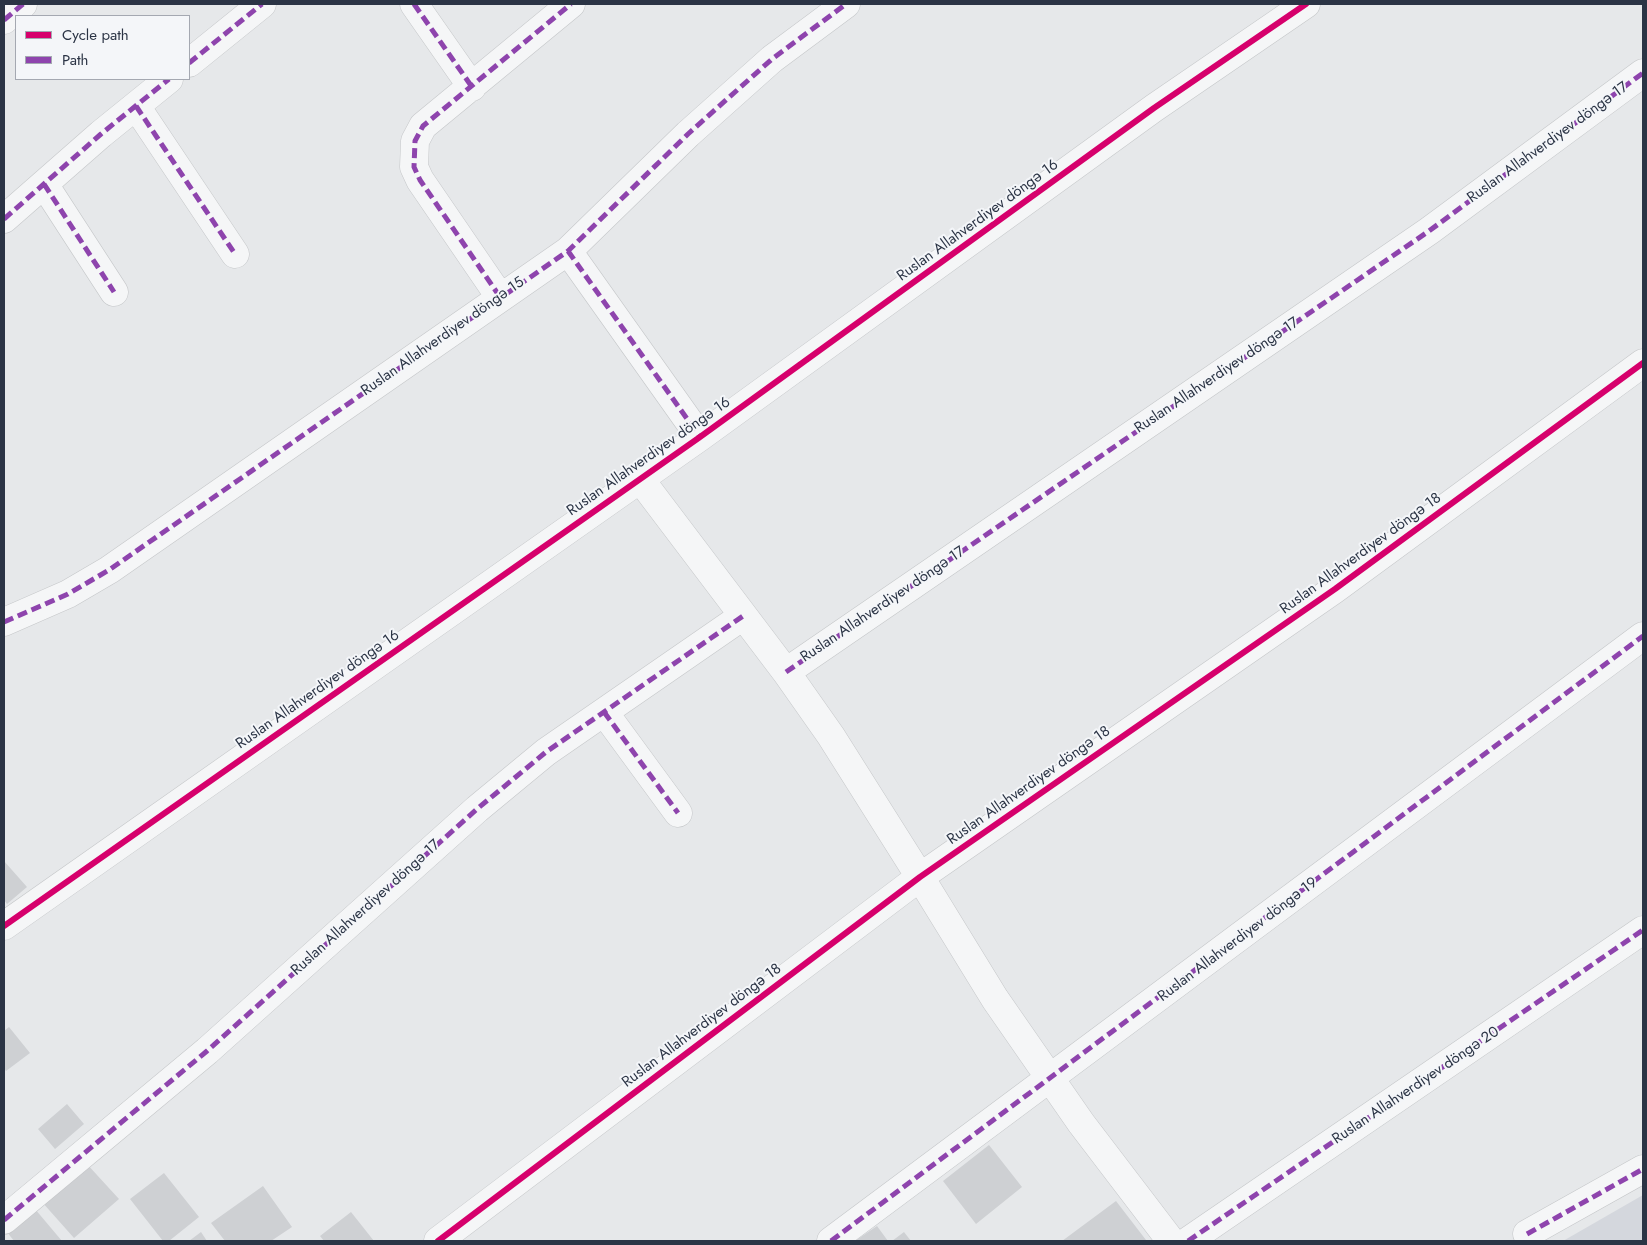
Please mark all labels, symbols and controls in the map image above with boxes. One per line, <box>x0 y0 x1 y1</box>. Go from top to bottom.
legend <box>15 15 190 80</box>
text: Cycle path <box>62 24 129 46</box>
text: Path <box>62 49 88 71</box>
street label: Ruslan Allahverdiyev döngə 17 <box>1464 79 1632 207</box>
street label: Ruslan Allahverdiyev döngə 16 <box>894 156 1062 286</box>
street label: Ruslan Allahverdiyev döngə 15 <box>358 274 528 400</box>
street label: Ruslan Allahverdiyev döngə 17 <box>1131 314 1303 438</box>
street label: Ruslan Allahverdiyev döngə 16 <box>564 394 734 520</box>
street label: Ruslan Allahverdiyev döngə 18 <box>1277 489 1445 619</box>
street label: Ruslan Allahverdiyev döngə 17 <box>797 543 969 667</box>
street label: Ruslan Allahverdiyev döngə 16 <box>233 627 403 753</box>
street label: Ruslan Allahverdiyev döngə 18 <box>944 723 1114 849</box>
street label: Ruslan Allahverdiyev döngə 17 <box>288 836 444 980</box>
street label: Ruslan Allahverdiyev döngə 19 <box>1155 874 1321 1006</box>
street label: Ruslan Allahverdiyev döngə 18 <box>619 960 785 1092</box>
street label: Ruslan Allahverdiyev döngə 20 <box>1329 1023 1503 1149</box>

